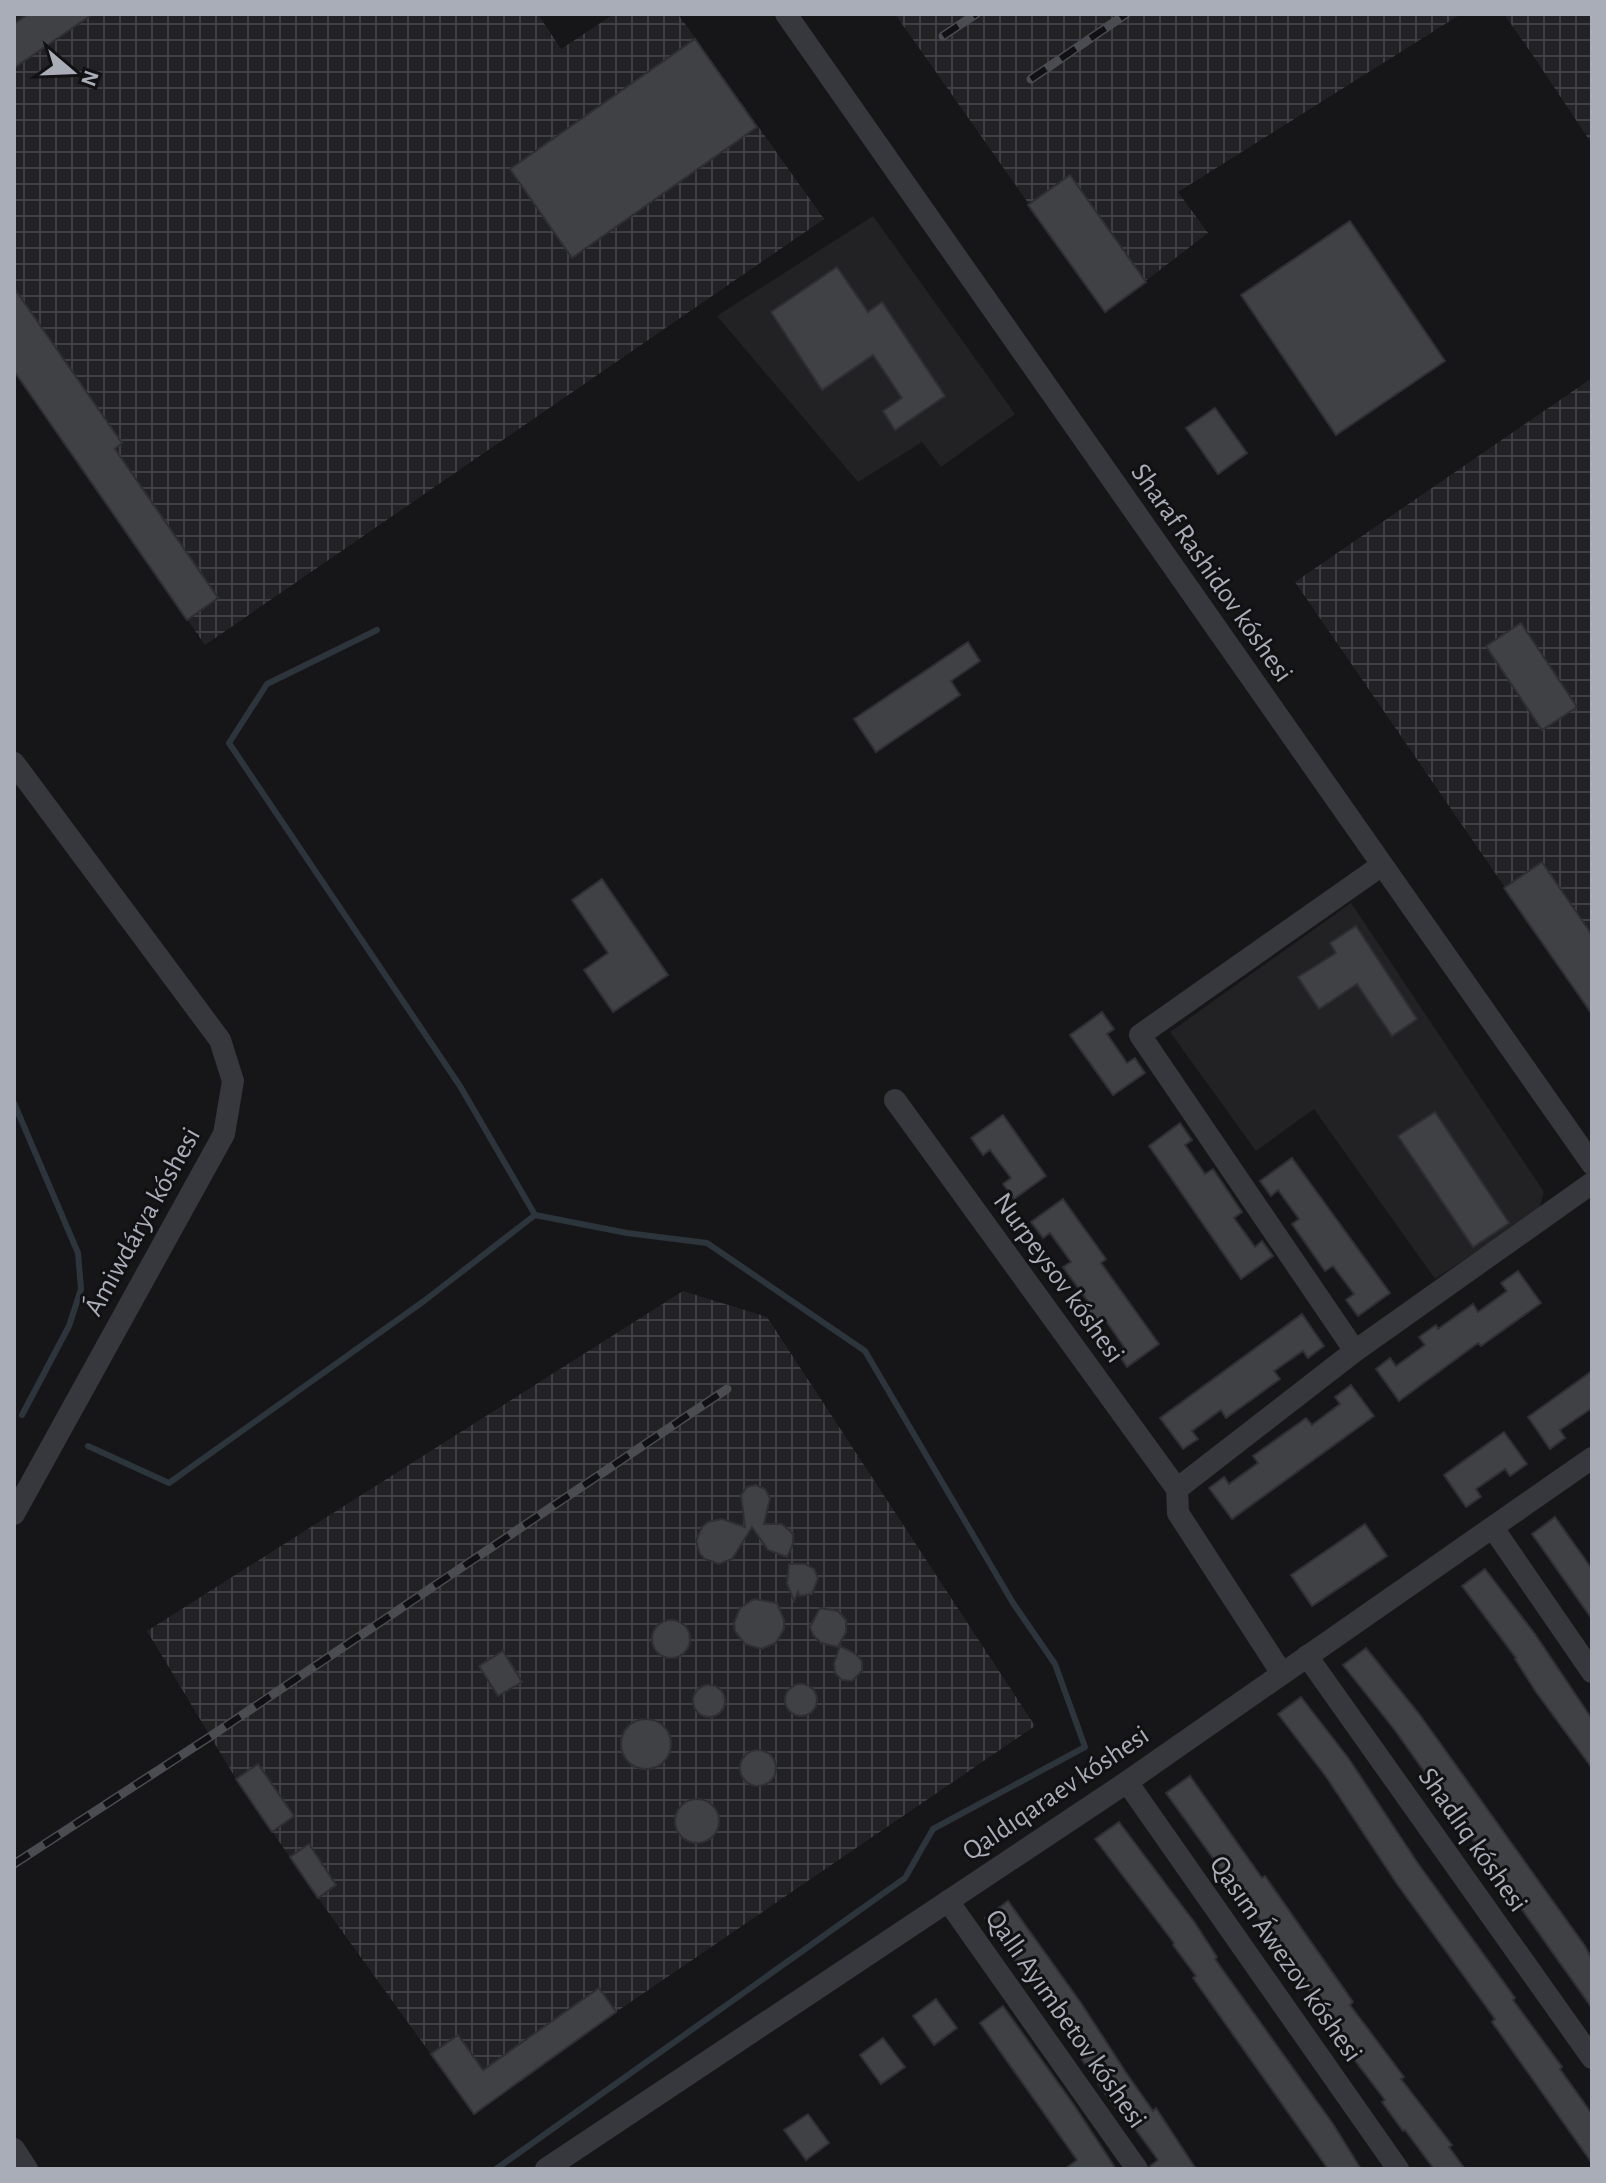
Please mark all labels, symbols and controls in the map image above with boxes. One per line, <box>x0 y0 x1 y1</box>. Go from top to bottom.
north arrow <box>32 32 112 112</box>
text: N <box>77 67 103 89</box>
street label: Sharaf Rashidov kóshesi <box>1125 459 1297 688</box>
street label: Ámiwdárya kóshesi <box>77 1122 206 1321</box>
street label: Nurpeysov kóshesi <box>988 1188 1129 1368</box>
street label: Qaldıqaraev kóshesi <box>958 1721 1154 1866</box>
street label: Shadlıq kóshesi <box>1413 1763 1532 1917</box>
street label: Qasım Áwezov kóshesi <box>1204 1849 1369 2067</box>
street label: Qallı Ayımbetov kóshesi <box>979 1905 1151 2133</box>

